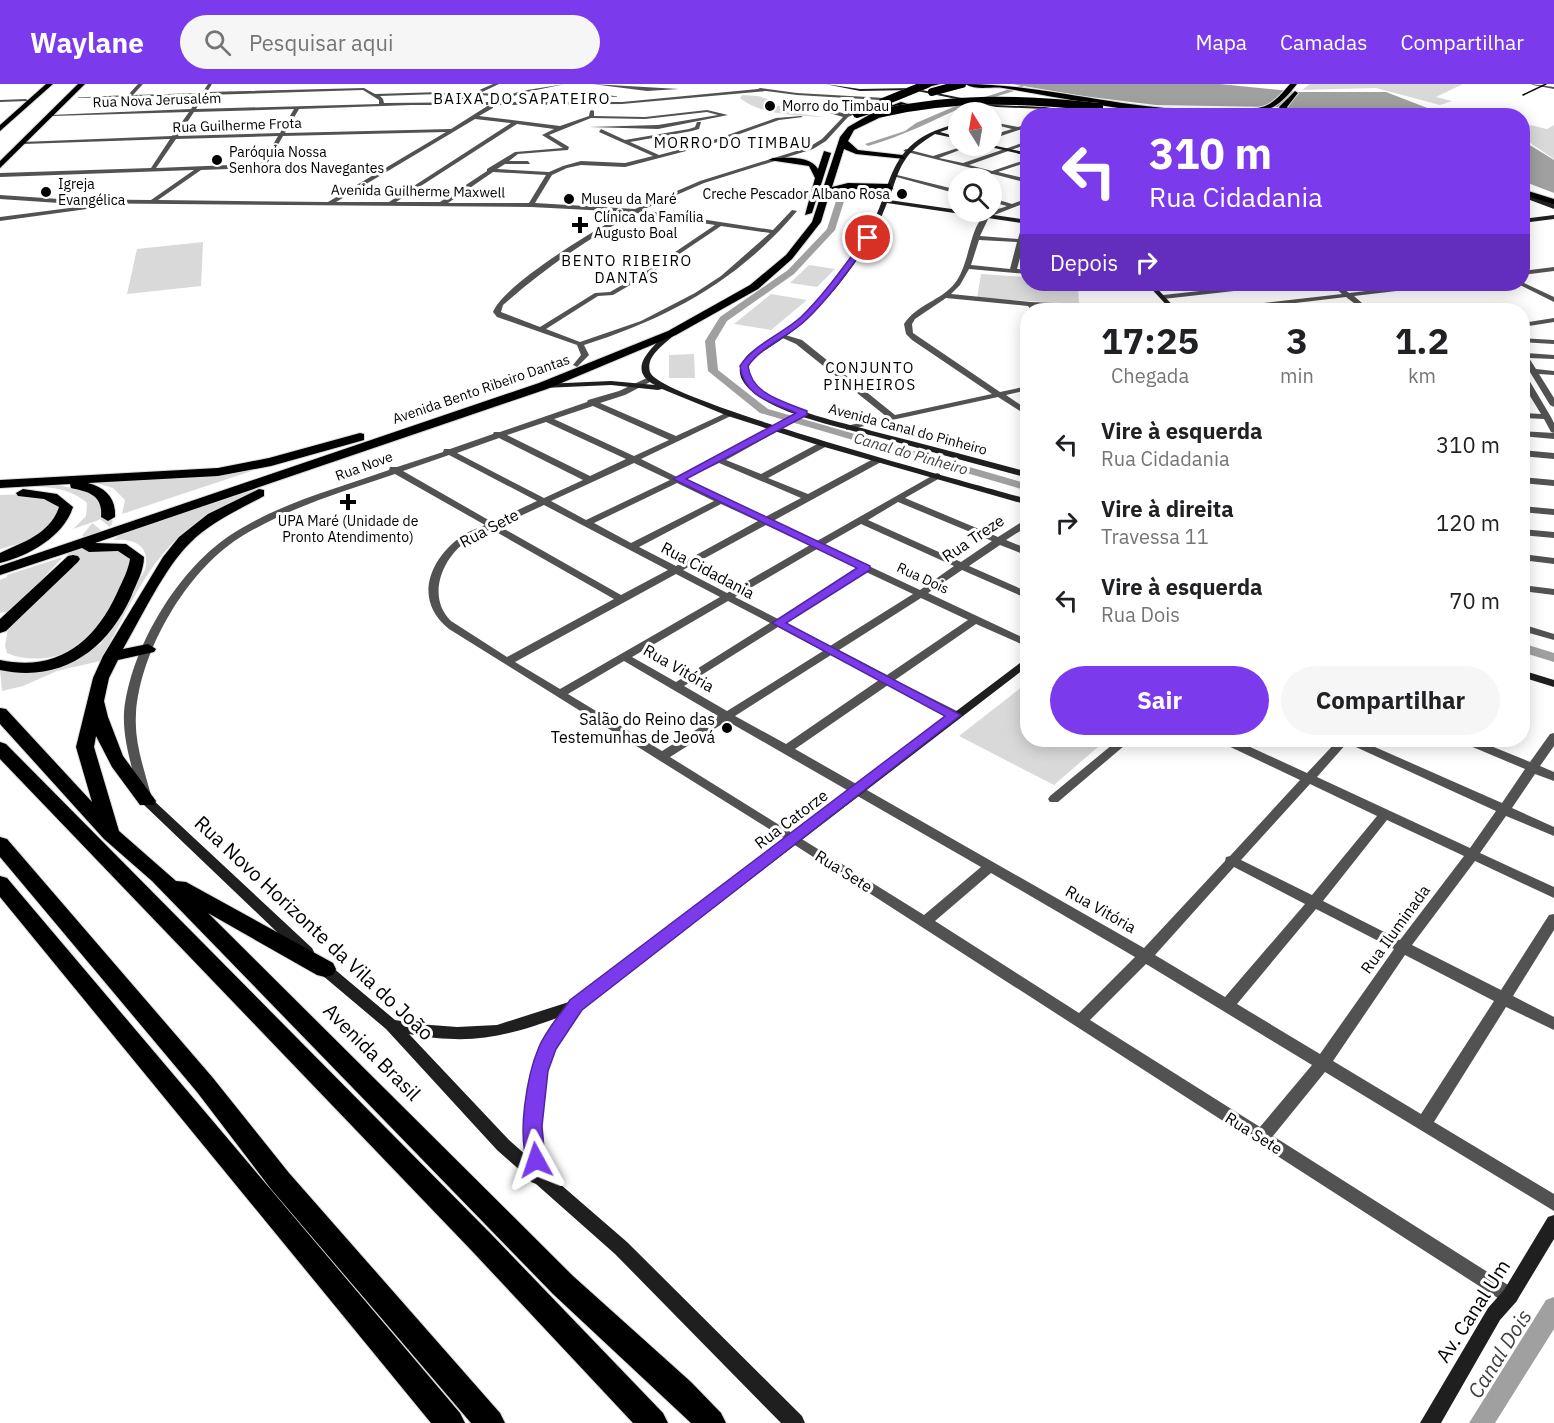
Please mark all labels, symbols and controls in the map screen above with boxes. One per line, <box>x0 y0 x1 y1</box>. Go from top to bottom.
search box <box>180 15 600 69</box>
text: Waylane <box>30 24 144 61</box>
icon: search <box>201 26 234 59</box>
text: Pesquisar aqui <box>249 28 394 57</box>
text: Mapa <box>1195 28 1247 56</box>
text: Camadas <box>1280 28 1367 56</box>
text: Compartilhar <box>1400 28 1524 56</box>
street label: Rua Nova Jerusalém <box>92 89 222 111</box>
district label: BAIXA DO SAPATEIRO <box>433 89 611 108</box>
place label: Morro do Timbau <box>782 97 889 115</box>
marker: Morro do Timbau <box>763 99 777 113</box>
north arrow <box>948 102 1002 156</box>
map controls <box>948 102 1002 222</box>
street label: Rua Guilherme Frota <box>172 114 303 136</box>
text: 310 m <box>1149 126 1272 181</box>
icon: left <box>1050 132 1128 210</box>
district label: MORRO DO TIMBAU <box>654 133 812 152</box>
place label: Paróquia Nossa Senhora dos Navegantes <box>229 143 385 177</box>
marker: Paróquia Nossa Senhora dos Navegantes <box>210 153 224 167</box>
button: search <box>948 168 1002 222</box>
place label: Igreja Evangélica <box>58 175 126 209</box>
text: Rua Cidadania <box>1149 179 1323 214</box>
street label: Avenida Guilherme Maxwell <box>331 180 506 202</box>
marker: Igreja Evangélica <box>39 185 53 199</box>
place label: Creche Pescador Albano Rosa <box>703 185 891 203</box>
marker: Creche Pescador Albano Rosa <box>895 187 909 201</box>
place label: Museu da Maré <box>581 190 677 208</box>
marker: Museu da Maré <box>562 192 576 206</box>
place label: Clínica da Família Augusto Boal <box>594 208 704 242</box>
pin <box>842 212 893 263</box>
marker: Clínica da Família Augusto Boal <box>571 216 589 234</box>
icon: arrive <box>851 221 884 254</box>
icon: right <box>1130 246 1163 279</box>
text: Depois <box>1050 248 1118 277</box>
district label: BENTO RIBEIRO DANTAS <box>561 251 693 287</box>
text: 17:25 <box>1101 317 1199 364</box>
text: 3 <box>1286 317 1308 364</box>
text: 1.2 <box>1395 317 1449 364</box>
street label: Avenida Bento Ribeiro Dantas <box>390 350 572 428</box>
district label: CONJUNTO PINHEIROS <box>823 358 917 394</box>
text: Chegada <box>1111 362 1189 389</box>
text: min <box>1280 362 1314 389</box>
text: km <box>1408 362 1436 389</box>
street label: Avenida Canal do Pinheiro <box>827 400 989 458</box>
text: Vire à esquerda <box>1101 416 1263 445</box>
icon: left <box>1050 428 1083 461</box>
water label: Canal do Pinheiro <box>852 429 970 479</box>
text: 310 m <box>1436 430 1500 459</box>
text: Rua Cidadania <box>1101 445 1230 472</box>
street label: Rua Nove <box>333 447 395 485</box>
marker: UPA Maré (Unidade de Pronto Atendimento) <box>339 493 357 511</box>
text: Vire à direita <box>1101 494 1234 523</box>
street label: Rua Sete <box>456 504 522 552</box>
icon: right <box>1050 506 1083 539</box>
text: 120 m <box>1436 508 1500 537</box>
street label: Rua Treze <box>938 510 1008 566</box>
place label: UPA Maré (Unidade de Pronto Atendimento) <box>278 512 419 546</box>
text: Travessa 11 <box>1101 523 1209 550</box>
street label: Rua Cidadania <box>658 537 759 603</box>
street label: Rua Dois <box>894 558 952 598</box>
text: Vire à esquerda <box>1101 572 1263 601</box>
icon: left <box>1050 584 1083 617</box>
text: 70 m <box>1449 586 1500 615</box>
text: Rua Dois <box>1101 601 1180 628</box>
street label: Rua Vitória <box>640 640 718 696</box>
button: Sair <box>1050 666 1269 735</box>
button: Compartilhar <box>1281 666 1500 735</box>
place label: Salão do Reino das Testemunhas de Jeová <box>551 709 715 747</box>
marker: Salão do Reino das Testemunhas de Jeová <box>720 721 734 735</box>
street label: Rua Catorze <box>750 785 832 853</box>
street label: Rua Novo Horizonte da Vila do João <box>189 809 440 1046</box>
street label: Rua Sete <box>812 846 877 897</box>
street label: Rua Iluminada <box>1356 880 1434 977</box>
street label: Rua Vitória <box>1062 881 1140 937</box>
street label: Avenida Brasil <box>318 997 427 1106</box>
street label: Rua Sete <box>1222 1108 1287 1159</box>
position arrow <box>504 1128 568 1192</box>
street label: Av. Canal Um <box>1429 1254 1516 1367</box>
water label: Canal Dois <box>1461 1304 1538 1403</box>

